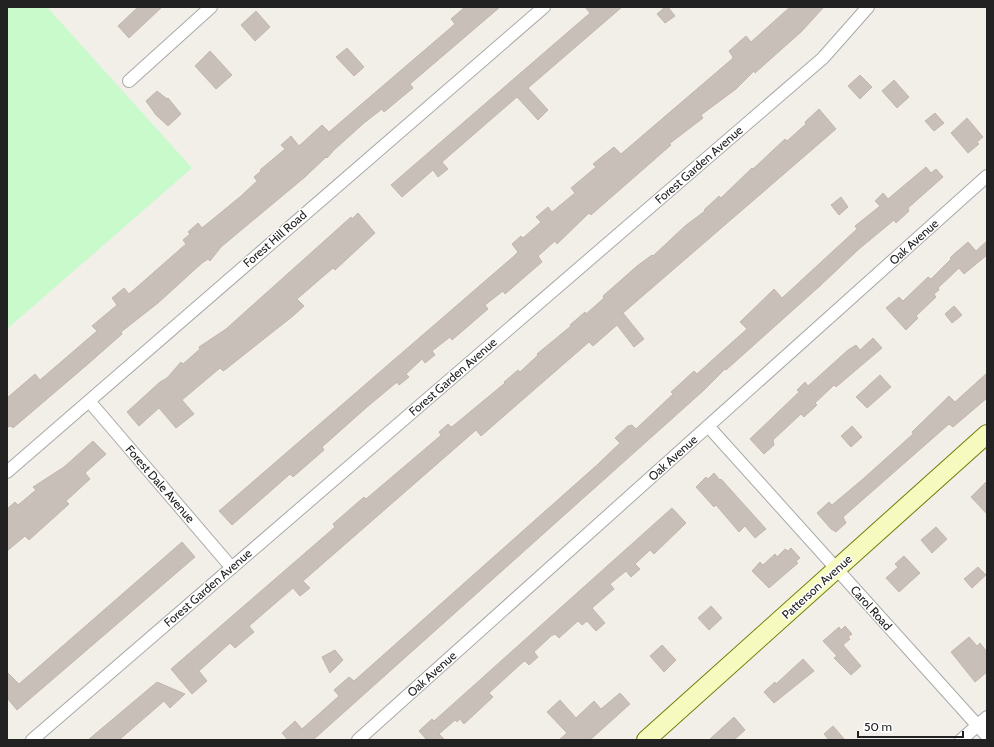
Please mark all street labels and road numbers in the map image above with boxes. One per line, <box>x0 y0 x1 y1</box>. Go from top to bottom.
street label: Forest Garden Avenue <box>652 122 746 207</box>
street label: Forest Hill Road <box>240 207 309 270</box>
street label: Oak Avenue <box>886 216 941 268</box>
street label: Forest Garden Avenue <box>406 334 500 419</box>
street label: Oak Avenue <box>645 432 700 484</box>
street label: Forest Dale Avenue <box>123 442 198 526</box>
street label: Forest Garden Avenue <box>161 545 255 630</box>
street label: Patterson Avenue <box>778 551 855 622</box>
street label: Carol Road <box>847 582 895 633</box>
street label: Oak Avenue <box>404 648 459 700</box>

